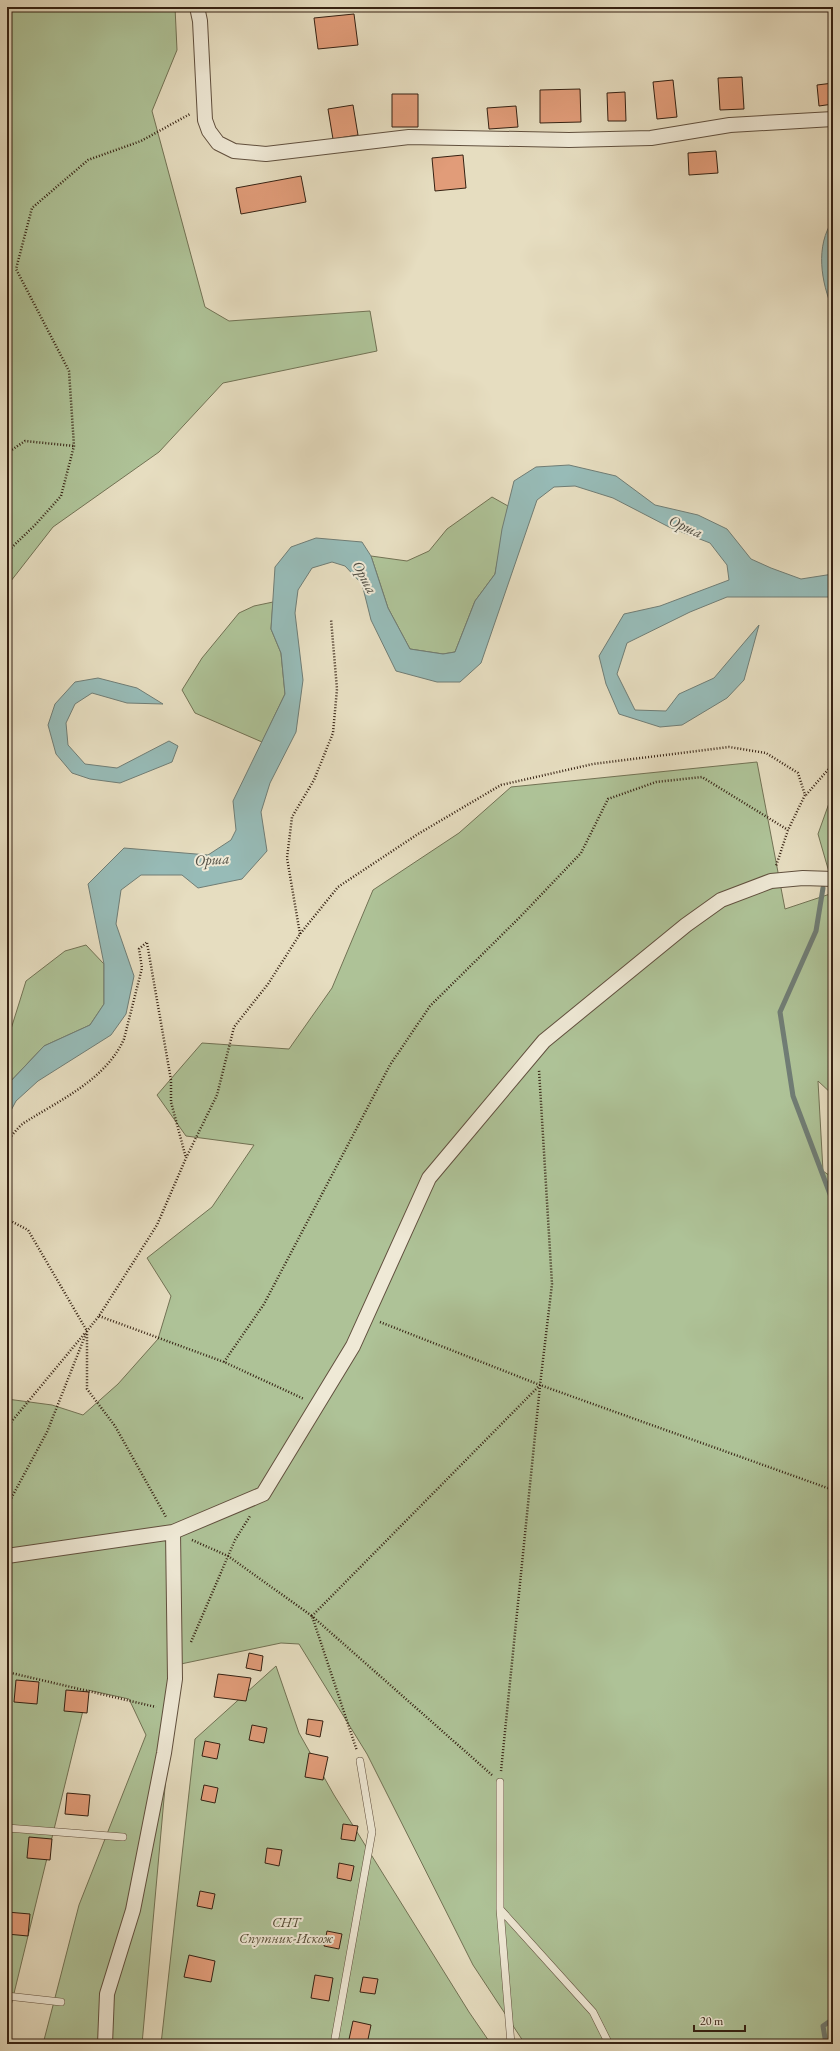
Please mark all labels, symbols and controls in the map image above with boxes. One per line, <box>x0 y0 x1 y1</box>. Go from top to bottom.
water label: Орша <box>666 510 706 542</box>
water label: Орша <box>348 557 382 597</box>
water label: Орша <box>194 848 230 870</box>
park label: СНТ Спутник-Искож <box>239 1913 333 1947</box>
scale bar <box>694 2007 745 2033</box>
text: 20 m <box>700 2013 724 2029</box>

